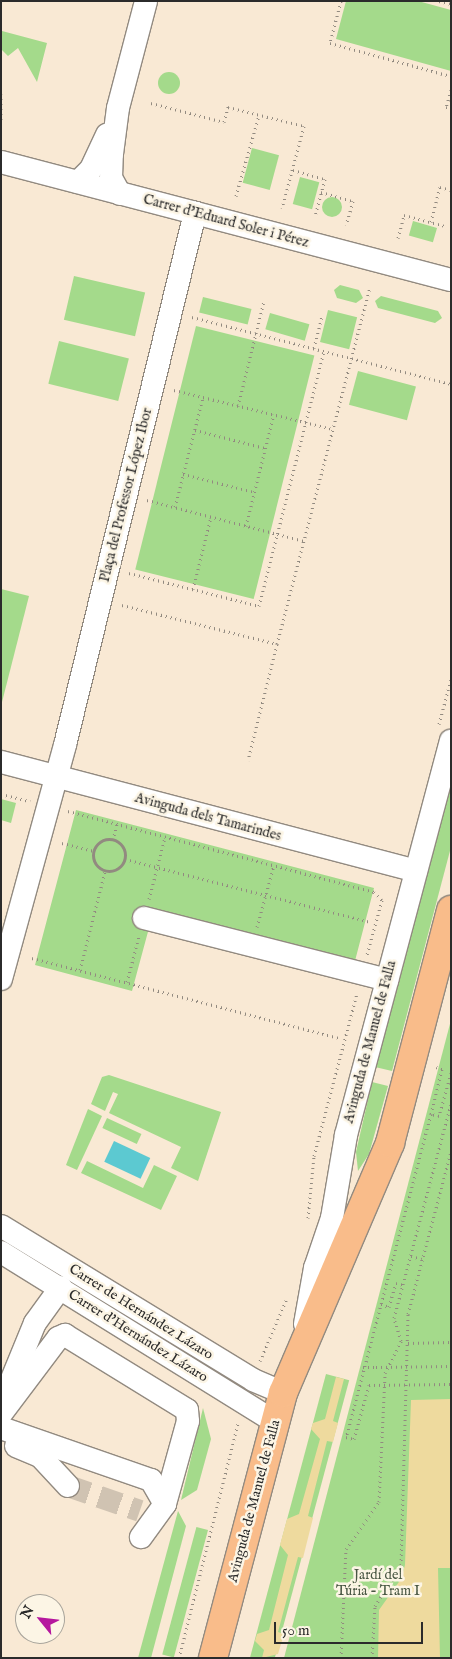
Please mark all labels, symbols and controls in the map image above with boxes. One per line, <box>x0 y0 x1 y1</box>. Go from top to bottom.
street label: Carrer d'Eduard Soler i Pérez <box>141 191 311 251</box>
street label: Plaça del Professor López Ibor <box>96 406 156 584</box>
street label: Avinguda dels Tamarindes <box>133 789 283 845</box>
street label: Avinguda de Manuel de Falla <box>340 959 400 1125</box>
street label: Carrer de Hernández Lázaro <box>66 1261 216 1363</box>
street label: Carrer d'Hernández Lázaro <box>65 1286 211 1386</box>
street label: Avinguda de Manuel de Falla <box>224 1418 284 1584</box>
park label: Jardí del Túria - Tram I <box>336 1567 420 1600</box>
north arrow <box>15 1594 65 1644</box>
text: N <box>17 1603 39 1622</box>
scale bar <box>277 1612 426 1644</box>
text: 50 m <box>282 1621 310 1640</box>

